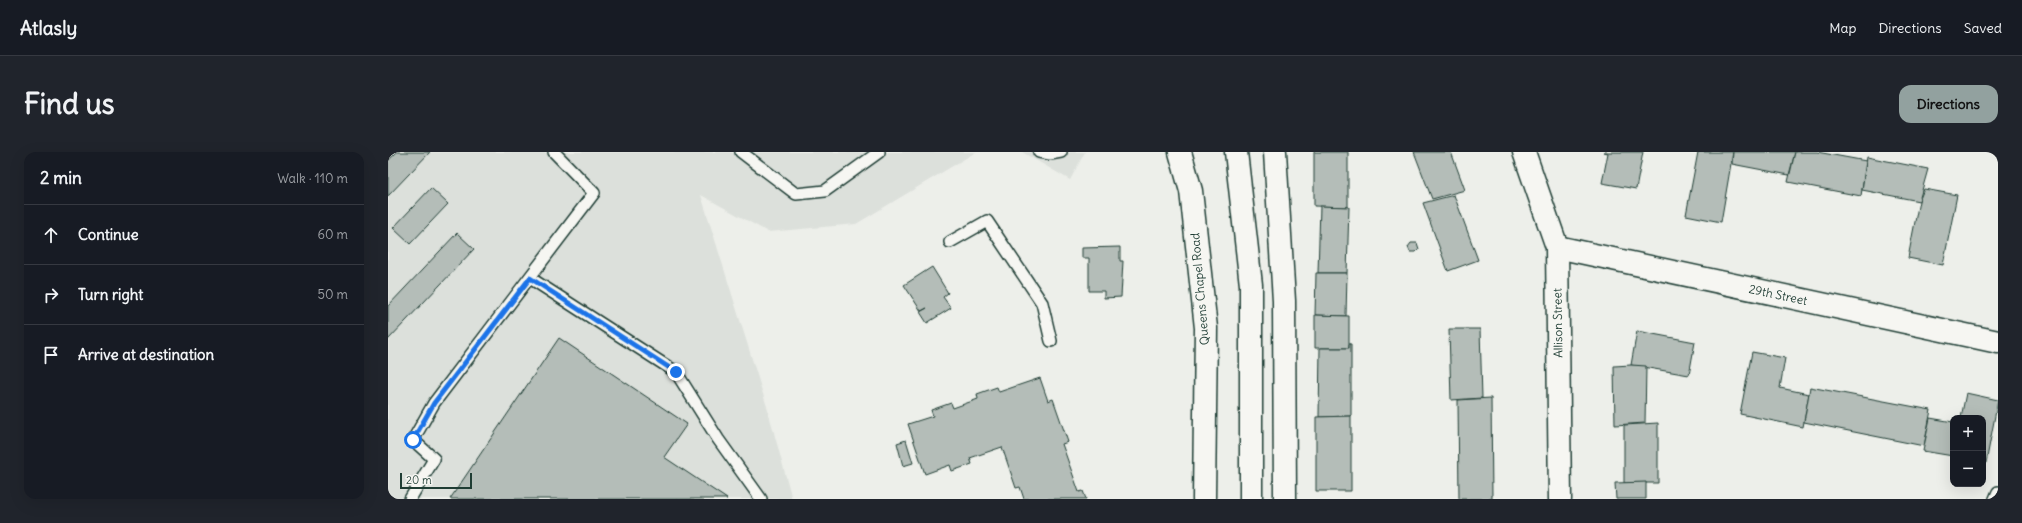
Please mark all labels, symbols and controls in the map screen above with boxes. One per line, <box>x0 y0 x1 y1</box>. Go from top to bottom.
text: Atlasly <box>20 16 77 40</box>
text: Map <box>1829 19 1856 37</box>
text: Directions <box>1878 19 1942 37</box>
text: Saved <box>1964 19 2002 37</box>
button: Directions <box>1899 85 1998 123</box>
text: Find us <box>24 86 115 122</box>
text: 2 min <box>40 167 82 189</box>
text: Walk · 110 m <box>277 170 348 187</box>
icon: ahead <box>40 224 62 246</box>
text: Continue <box>78 225 139 244</box>
text: 60 m <box>317 226 348 243</box>
street label: Queens Chapel Road <box>1187 232 1212 346</box>
street label: 29th Street <box>1748 281 1809 308</box>
icon: right <box>40 284 62 306</box>
text: Turn right <box>78 285 143 304</box>
text: 50 m <box>317 286 348 303</box>
street label: Allison Street <box>1549 288 1566 358</box>
icon: arrive <box>40 344 62 366</box>
text: Arrive at destination <box>78 345 214 364</box>
route end <box>667 363 685 381</box>
map controls <box>1950 415 1986 487</box>
button: + <box>1950 415 1986 451</box>
route start <box>404 431 422 449</box>
button: − <box>1950 451 1986 487</box>
scale bar <box>400 471 472 490</box>
text: 20 m <box>406 473 432 487</box>

